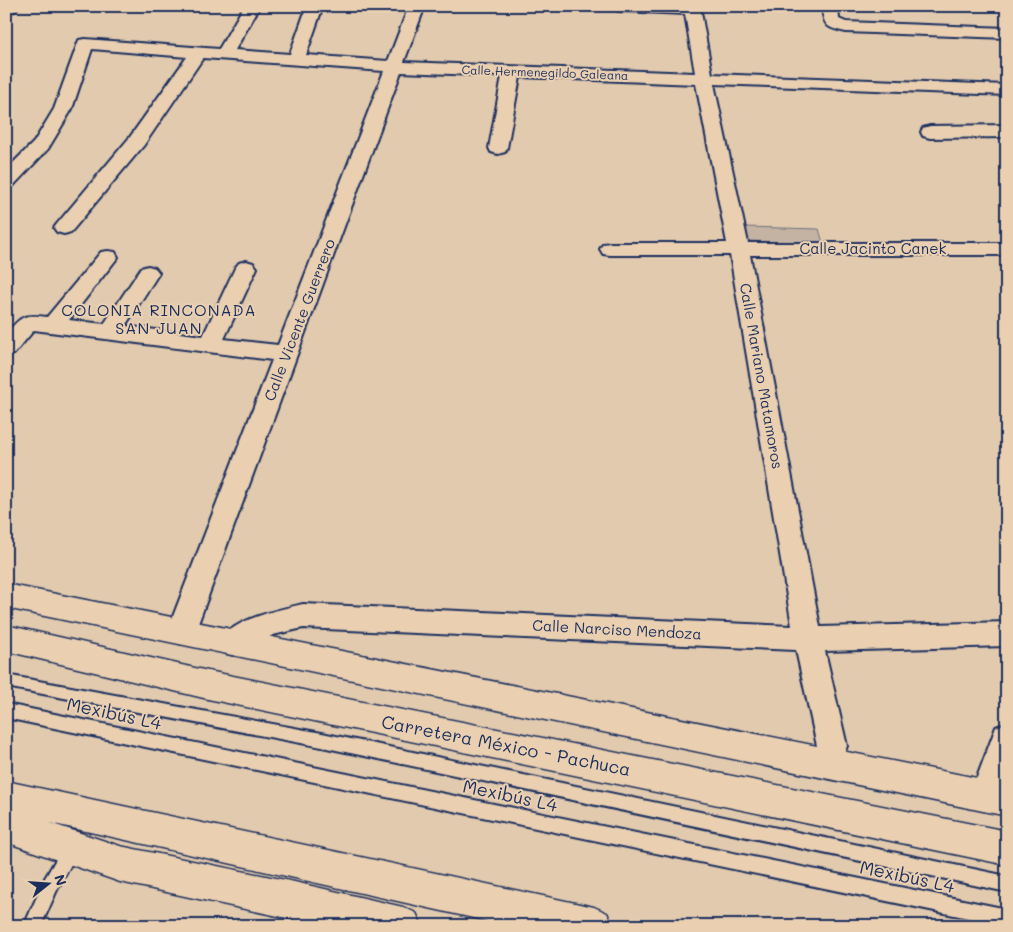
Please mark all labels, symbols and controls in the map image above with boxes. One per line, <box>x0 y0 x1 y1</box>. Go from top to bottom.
street label: Calle Hermenegildo Galeana <box>461 61 629 83</box>
street label: Calle Vicente Guerrero <box>259 235 339 404</box>
street label: Calle Jacinto Canek <box>800 238 946 258</box>
street label: Calle Mariano Matamoros <box>736 281 788 470</box>
district label: COLONIA RINCONADA SAN JUAN <box>61 299 257 338</box>
street label: Calle Narciso Mendoza <box>532 615 702 643</box>
street label: Mexibús L4 <box>65 691 164 735</box>
street label: Carretera México - Pachuca <box>379 709 633 781</box>
street label: Mexibús L4 <box>461 773 560 817</box>
street label: Mexibús L4 <box>858 854 957 898</box>
north arrow <box>22 860 72 910</box>
text: N <box>50 872 72 888</box>

